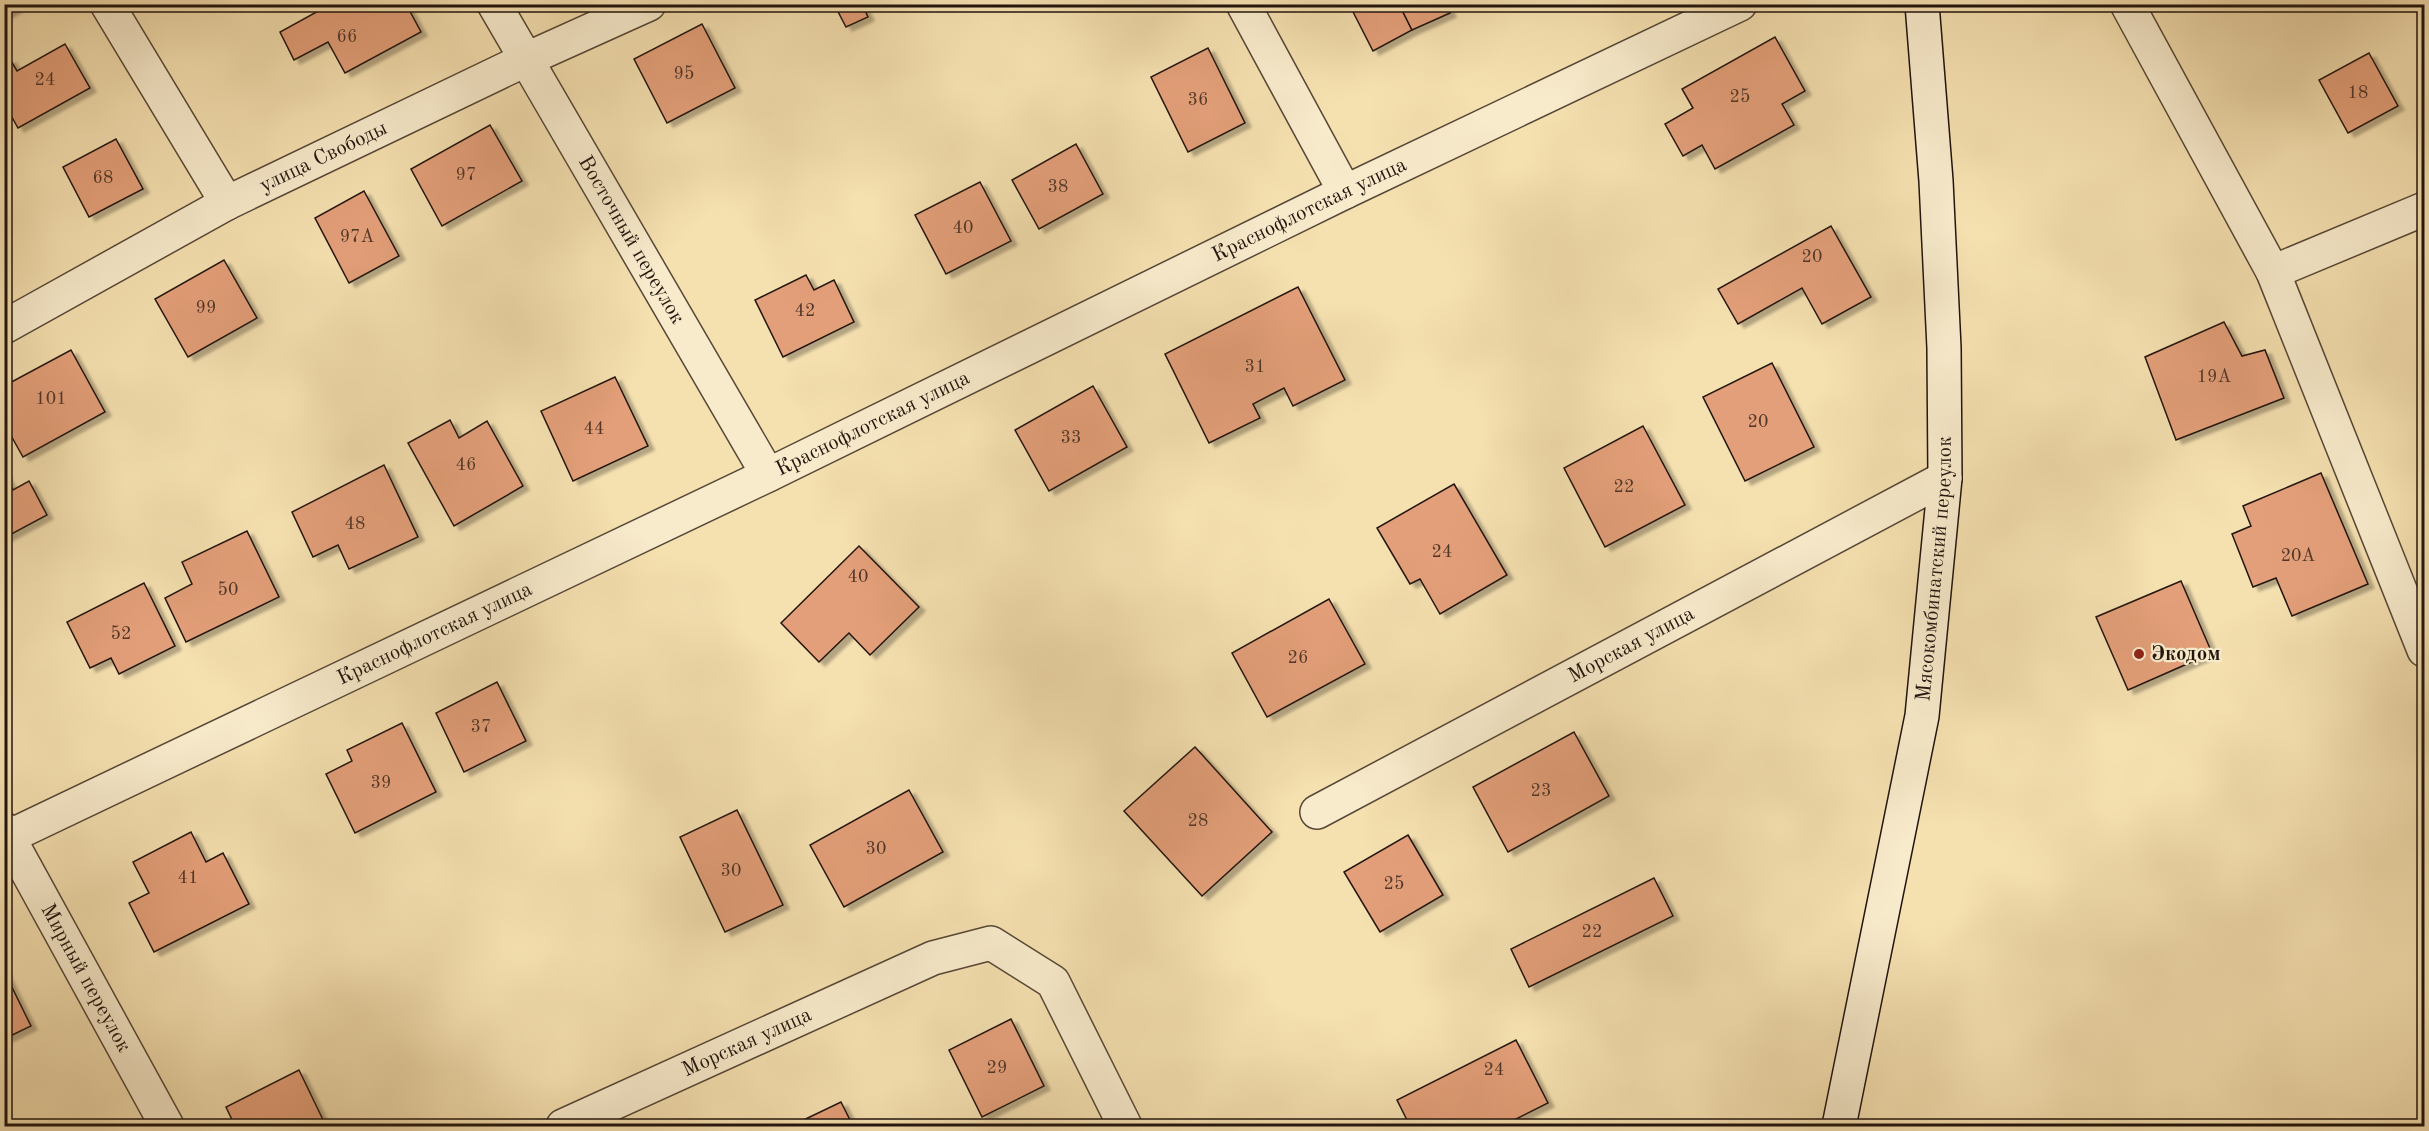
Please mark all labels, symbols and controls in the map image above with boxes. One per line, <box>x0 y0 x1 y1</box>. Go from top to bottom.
house number: 66 <box>337 28 357 46</box>
house number: 95 <box>674 65 694 83</box>
house number: 24 <box>35 71 55 89</box>
house number: 18 <box>2348 84 2368 102</box>
house number: 25 <box>1730 88 1750 106</box>
house number: 36 <box>1188 91 1208 109</box>
street label: улица Свободы <box>256 117 390 196</box>
street label: Восточный переулок <box>574 152 689 328</box>
street label: Краснофлотская улица <box>1209 154 1410 266</box>
house number: 97 <box>456 166 476 184</box>
house number: 68 <box>93 169 113 187</box>
house number: 38 <box>1048 178 1068 196</box>
house number: 40 <box>953 219 973 237</box>
house number: 97А <box>340 228 375 246</box>
house number: 20 <box>1802 248 1822 266</box>
house number: 99 <box>196 299 216 317</box>
house number: 42 <box>795 302 815 320</box>
house number: 31 <box>1245 358 1265 376</box>
street label: Краснофлотская улица <box>772 367 973 480</box>
house number: 19А <box>2197 368 2232 386</box>
house number: 101 <box>35 390 67 408</box>
house number: 20 <box>1748 413 1768 431</box>
house number: 44 <box>584 420 604 438</box>
house number: 33 <box>1061 429 1081 447</box>
street label: Мясокомбинатский переулок <box>1913 436 1955 703</box>
house number: 46 <box>456 456 476 474</box>
house number: 22 <box>1614 478 1634 496</box>
house number: 48 <box>345 515 365 533</box>
house number: 24 <box>1432 543 1452 561</box>
house number: 20А <box>2281 547 2316 565</box>
house number: 40 <box>848 568 868 586</box>
street label: Краснофлотская улица <box>334 579 535 689</box>
house number: 50 <box>218 581 238 599</box>
street label: Морская улица <box>1565 603 1698 687</box>
house number: 52 <box>111 625 131 643</box>
place label: Экодом <box>2151 644 2221 665</box>
marker: Экодом <box>2132 647 2146 661</box>
house number: 26 <box>1288 649 1308 667</box>
house number: 37 <box>471 718 491 736</box>
house number: 39 <box>371 774 391 792</box>
house number: 23 <box>1531 782 1551 800</box>
house number: 28 <box>1188 812 1208 830</box>
house number: 30 <box>866 840 886 858</box>
house number: 30 <box>721 862 741 880</box>
house number: 41 <box>178 869 198 887</box>
house number: 25 <box>1384 875 1404 893</box>
street label: Мирный переулок <box>37 900 135 1056</box>
house number: 22 <box>1582 923 1602 941</box>
street label: Морская улица <box>679 1004 815 1081</box>
house number: 29 <box>987 1059 1007 1077</box>
house number: 24 <box>1484 1061 1504 1079</box>

